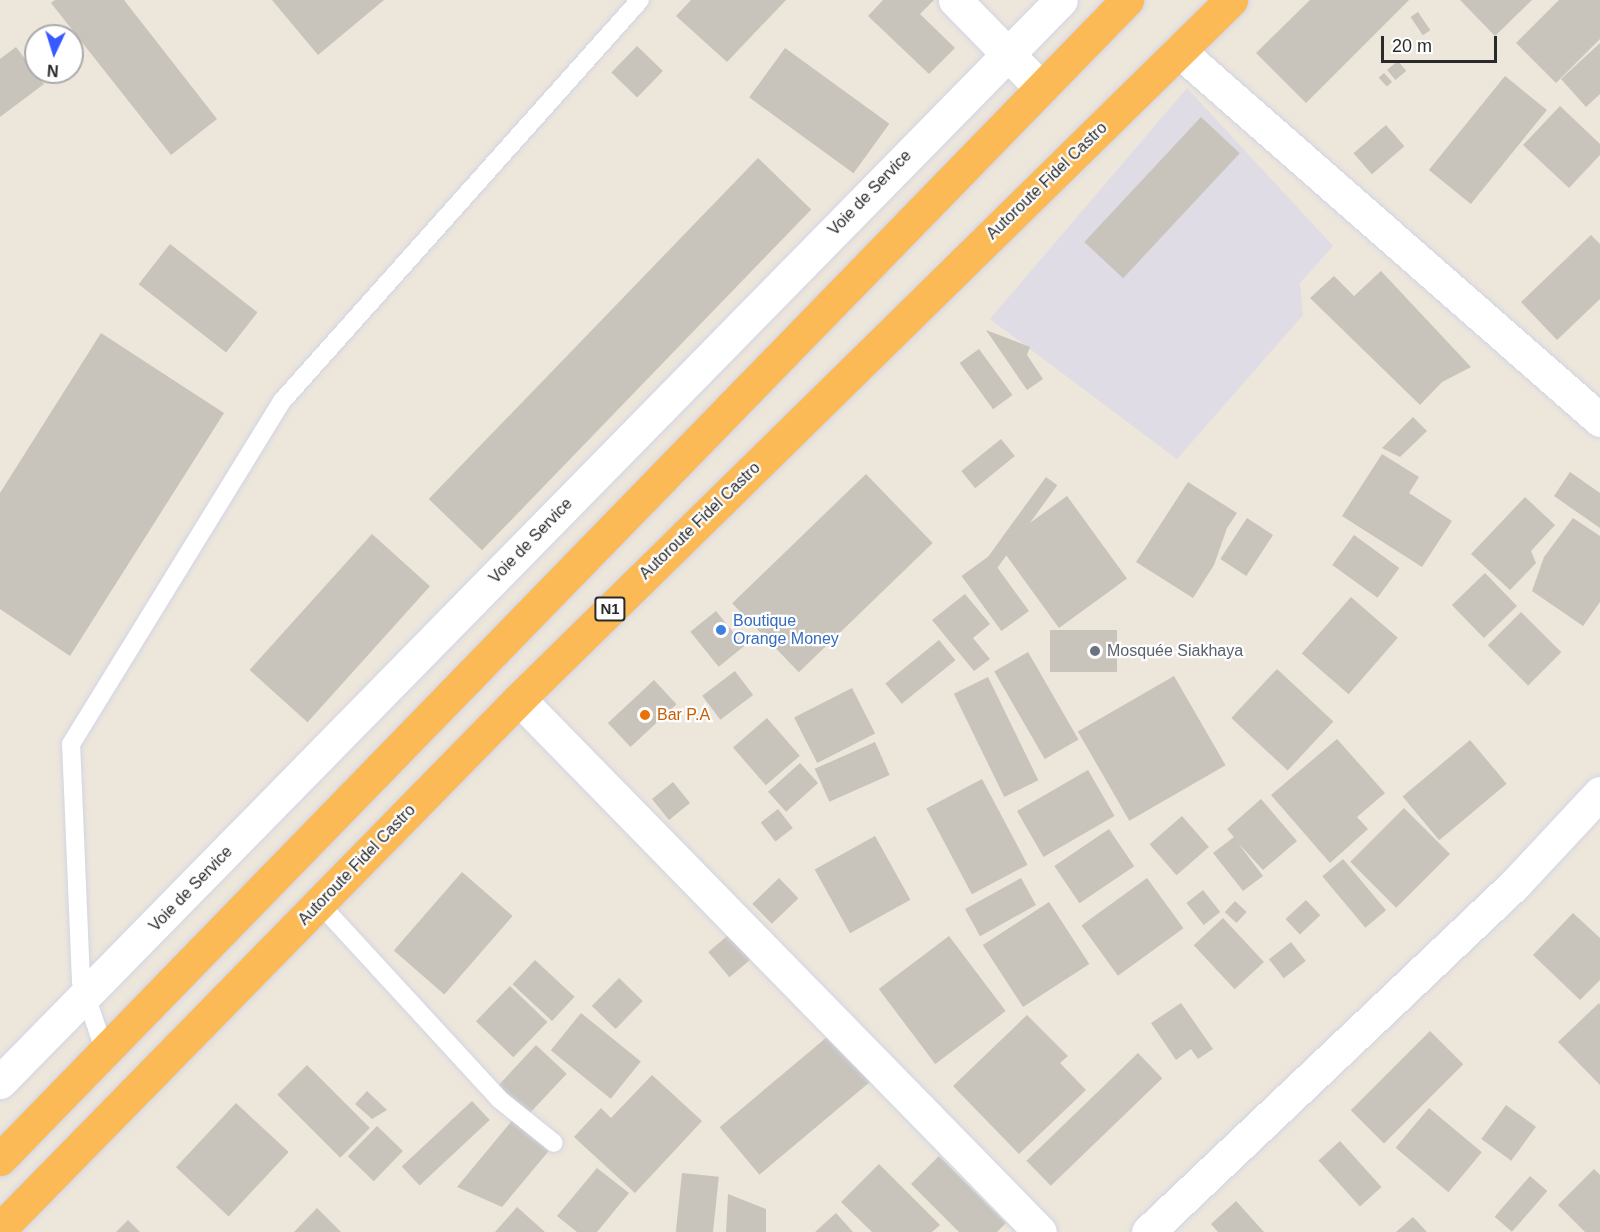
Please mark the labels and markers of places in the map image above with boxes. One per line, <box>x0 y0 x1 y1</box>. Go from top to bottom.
place label: Boutique Orange Money <box>733 611 839 649</box>
marker: Boutique Orange Money <box>714 623 728 637</box>
place label: Mosquée Siakhaya <box>1107 641 1243 661</box>
marker: Mosquée Siakhaya <box>1088 644 1102 658</box>
place label: Bar P.A <box>657 705 710 725</box>
marker: Bar P.A <box>638 708 652 722</box>

